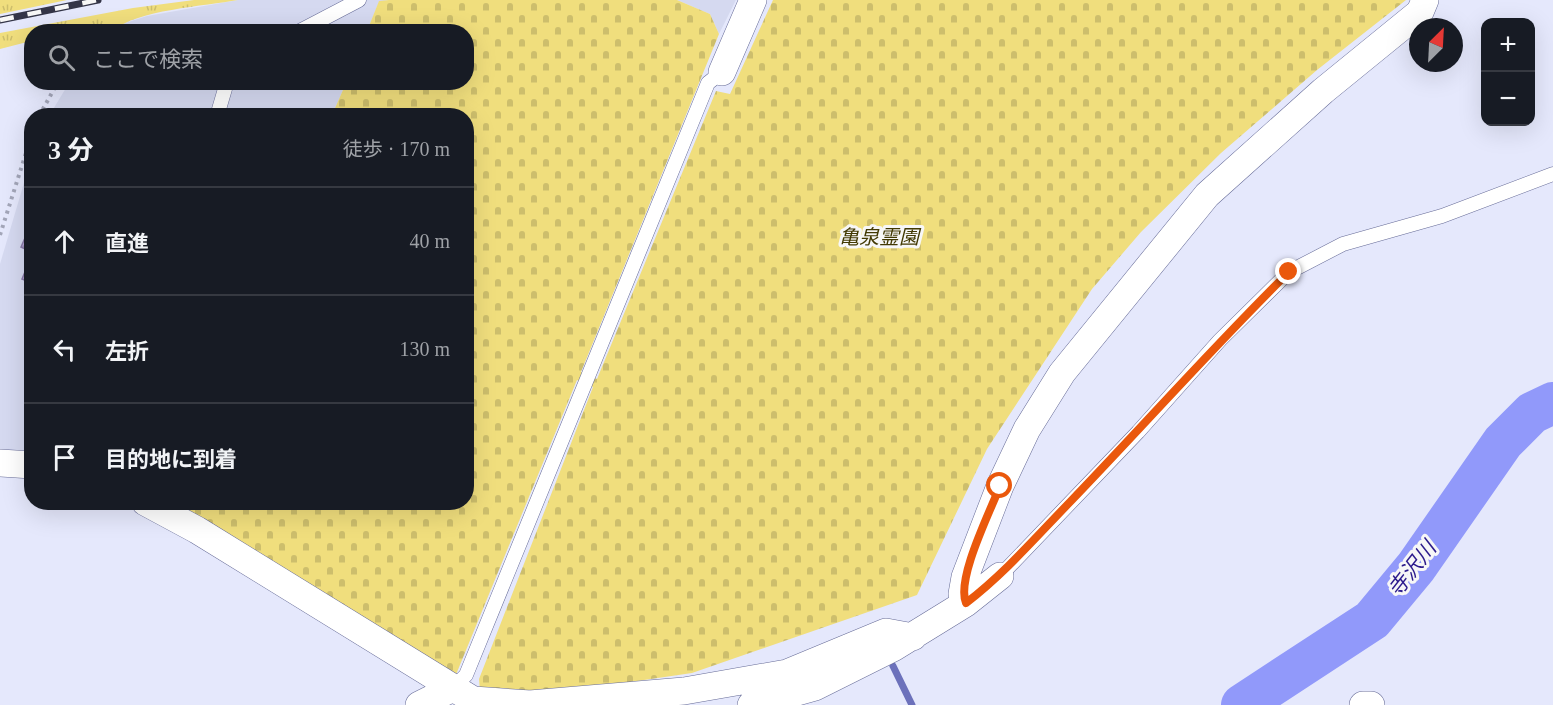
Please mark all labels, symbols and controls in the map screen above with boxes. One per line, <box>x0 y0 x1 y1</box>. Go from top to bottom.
north arrow <box>1409 18 1463 72</box>
map controls <box>1481 18 1535 126</box>
button: + <box>1481 18 1535 72</box>
search box <box>24 24 474 90</box>
icon: search <box>45 41 78 74</box>
text: ここで検索 <box>93 47 203 72</box>
button: − <box>1481 72 1535 126</box>
text: 3 分 <box>48 136 94 165</box>
text: 徒歩 · 170 m <box>343 138 450 160</box>
icon: ahead <box>48 225 81 258</box>
park label: 亀泉霊園 <box>839 226 922 248</box>
text: 40 m <box>409 230 450 252</box>
text: 直進 <box>105 231 149 256</box>
route end <box>1275 258 1301 284</box>
icon: left <box>48 333 81 366</box>
text: 130 m <box>399 338 450 360</box>
text: 左折 <box>105 339 149 364</box>
icon: arrive <box>48 441 81 474</box>
text: 目的地に到着 <box>105 447 237 472</box>
route start <box>986 472 1012 498</box>
water label: 寺沢川 <box>1383 535 1442 601</box>

